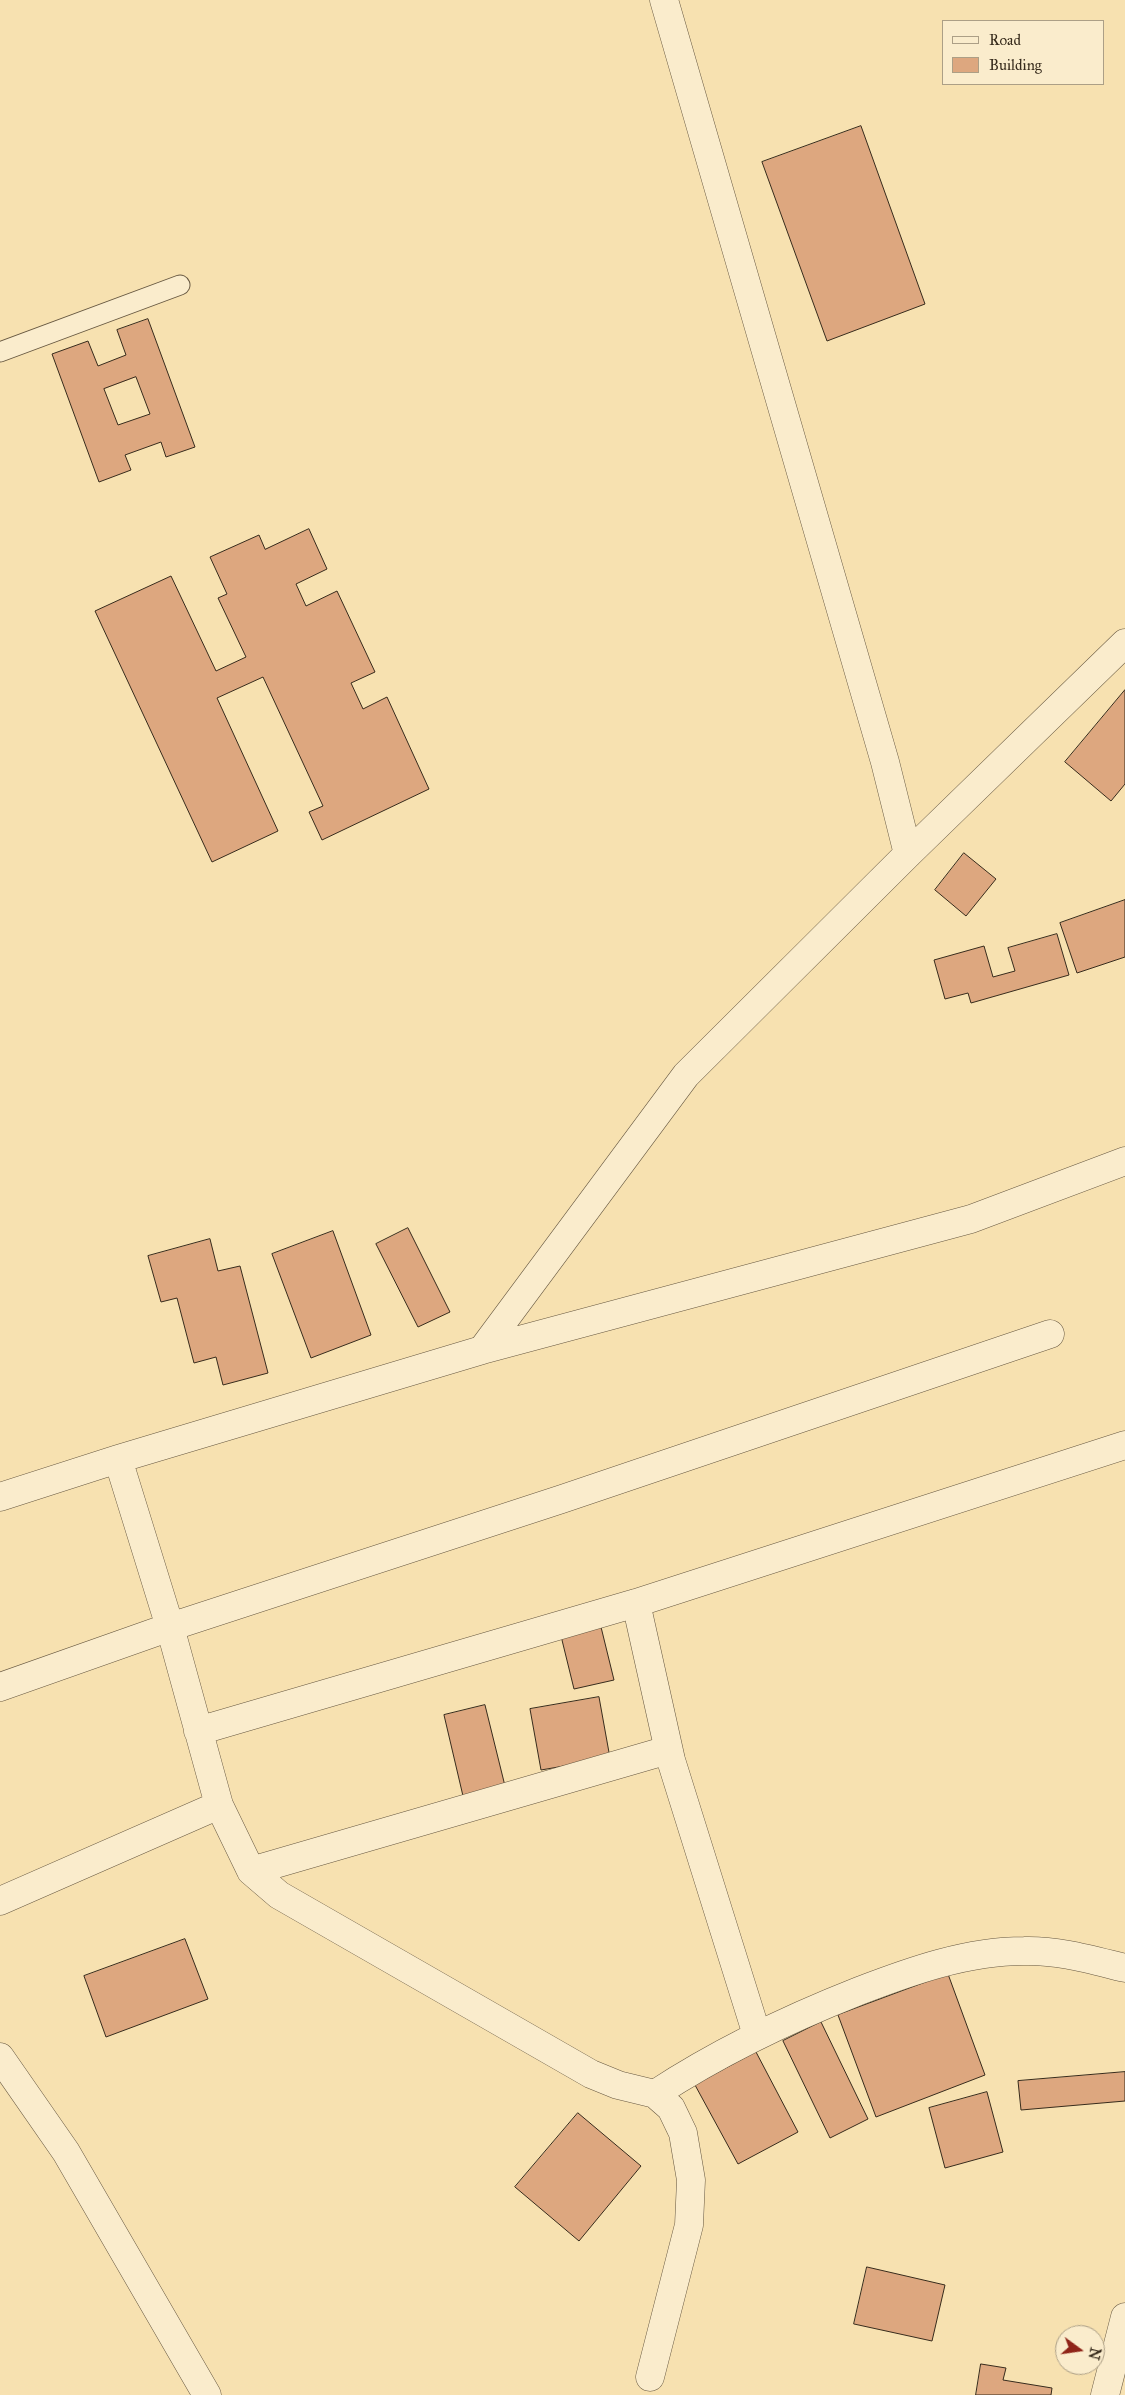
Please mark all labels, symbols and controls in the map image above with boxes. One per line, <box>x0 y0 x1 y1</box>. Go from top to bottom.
legend <box>942 20 1105 85</box>
text: Road <box>989 31 1021 49</box>
text: Building <box>989 56 1042 74</box>
north arrow <box>1055 2325 1105 2375</box>
text: N <box>1084 2346 1104 2361</box>

